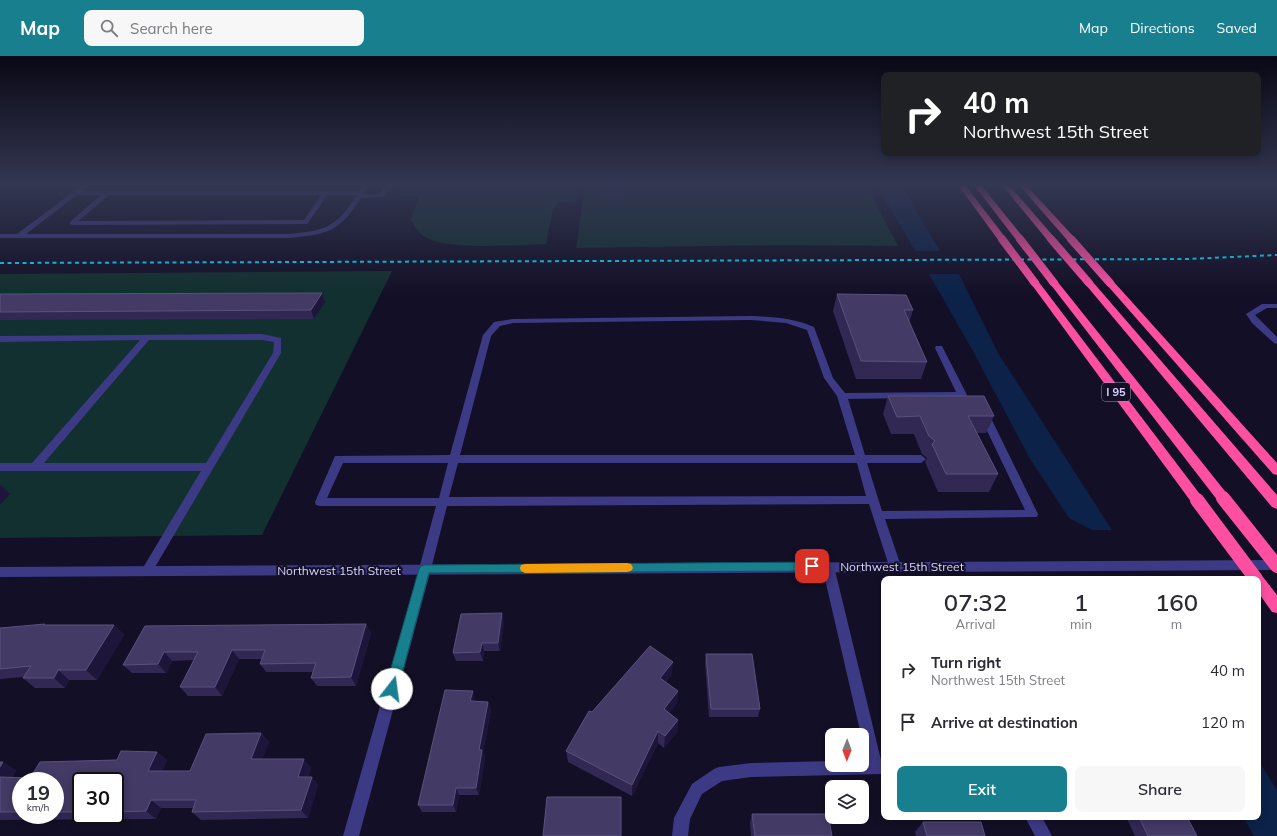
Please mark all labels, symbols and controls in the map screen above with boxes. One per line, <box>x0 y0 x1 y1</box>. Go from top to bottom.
search box <box>84 10 364 46</box>
text: Map <box>20 16 60 40</box>
icon: search <box>98 17 120 39</box>
text: Search here <box>130 19 213 38</box>
text: Map <box>1079 19 1108 37</box>
text: Directions <box>1130 19 1195 37</box>
text: Saved <box>1217 19 1257 37</box>
text: 40 m <box>963 85 1029 120</box>
icon: right <box>897 88 949 140</box>
text: Northwest 15th Street <box>963 120 1149 143</box>
road number: I 95 <box>1102 383 1130 401</box>
pin <box>795 549 829 583</box>
icon: arrive <box>801 555 823 577</box>
street label: Northwest 15th Street <box>840 559 964 574</box>
street label: Northwest 15th Street <box>277 563 401 578</box>
text: 07:32 <box>944 587 1007 617</box>
text: 1 <box>1074 587 1088 617</box>
text: 160 <box>1155 587 1198 617</box>
text: Arrival <box>956 616 995 632</box>
text: min <box>1070 616 1092 632</box>
text: m <box>1171 616 1182 632</box>
text: Turn right <box>931 653 1001 672</box>
icon: right <box>897 659 919 681</box>
text: 40 m <box>1210 661 1245 680</box>
position arrow <box>371 668 413 710</box>
text: Northwest 15th Street <box>931 672 1065 688</box>
icon: arrive <box>897 711 919 733</box>
text: Arrive at destination <box>931 713 1078 732</box>
text: 120 m <box>1201 713 1245 732</box>
north arrow <box>825 728 869 772</box>
map controls <box>825 728 869 824</box>
button: Exit <box>897 766 1067 812</box>
button: Share <box>1075 766 1245 812</box>
speed limit sign: 30 <box>72 772 124 824</box>
text: 19 <box>26 780 50 805</box>
button: layers <box>825 780 869 824</box>
text: km/h <box>27 801 49 814</box>

